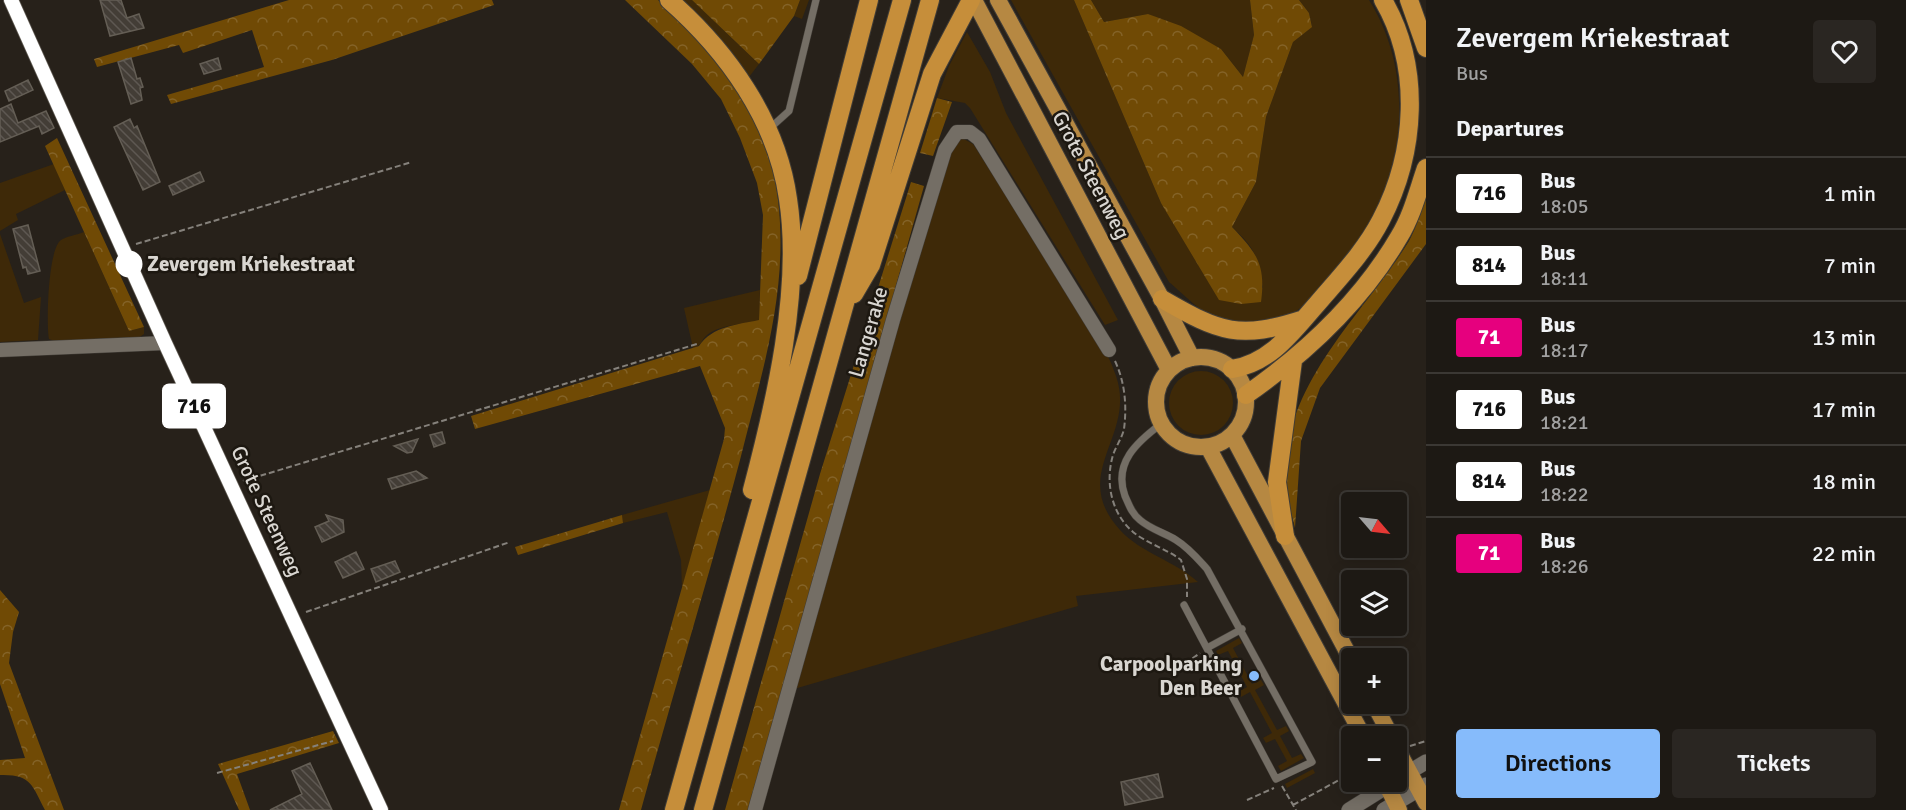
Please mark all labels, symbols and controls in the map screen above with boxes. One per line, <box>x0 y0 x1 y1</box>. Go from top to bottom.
button: heart <box>1813 20 1876 83</box>
text: Zevergem Kriekestraat <box>1456 21 1729 55</box>
text: Bus <box>1456 61 1488 86</box>
street label: Grote Steenweg <box>1046 107 1136 243</box>
text: Departures <box>1456 115 1564 142</box>
text: Bus <box>1540 167 1575 194</box>
text: 716 <box>1472 180 1506 206</box>
text: 1 min <box>1824 180 1876 207</box>
text: 18:05 <box>1540 194 1589 219</box>
text: Bus <box>1540 239 1575 266</box>
marker: Zevergem Kriekestraat <box>116 251 142 277</box>
place label: Zevergem Kriekestraat <box>147 251 355 277</box>
text: 814 <box>1472 252 1506 278</box>
text: 7 min <box>1824 252 1876 279</box>
text: 18:11 <box>1540 266 1589 291</box>
street label: Langerake <box>843 284 893 380</box>
text: Bus <box>1540 311 1575 338</box>
text: 71 <box>1478 324 1500 350</box>
text: 13 min <box>1812 324 1876 351</box>
text: 18:17 <box>1540 338 1589 363</box>
text: Bus <box>1540 383 1575 410</box>
line badge: 716 <box>160 386 228 426</box>
text: 716 <box>177 393 211 419</box>
text: 716 <box>1472 396 1506 422</box>
text: 17 min <box>1812 396 1876 423</box>
text: 18:21 <box>1540 410 1589 435</box>
street label: Grote Steenweg <box>225 441 309 581</box>
text: Bus <box>1540 455 1575 482</box>
text: 814 <box>1472 468 1506 494</box>
text: 18 min <box>1812 468 1876 495</box>
text: 18:22 <box>1540 482 1589 507</box>
north arrow <box>1341 492 1407 558</box>
map controls <box>1341 492 1407 792</box>
text: Bus <box>1540 527 1575 554</box>
text: 71 <box>1478 540 1500 566</box>
text: 22 min <box>1812 540 1876 567</box>
text: 18:26 <box>1540 554 1589 579</box>
button: layers <box>1341 570 1407 636</box>
button: + <box>1341 648 1407 714</box>
place label: Carpoolparking Den Beer <box>1100 651 1243 701</box>
marker: Carpoolparking Den Beer <box>1247 669 1261 683</box>
button: − <box>1341 726 1407 792</box>
button: Directions <box>1456 729 1660 798</box>
button: Tickets <box>1672 729 1876 798</box>

